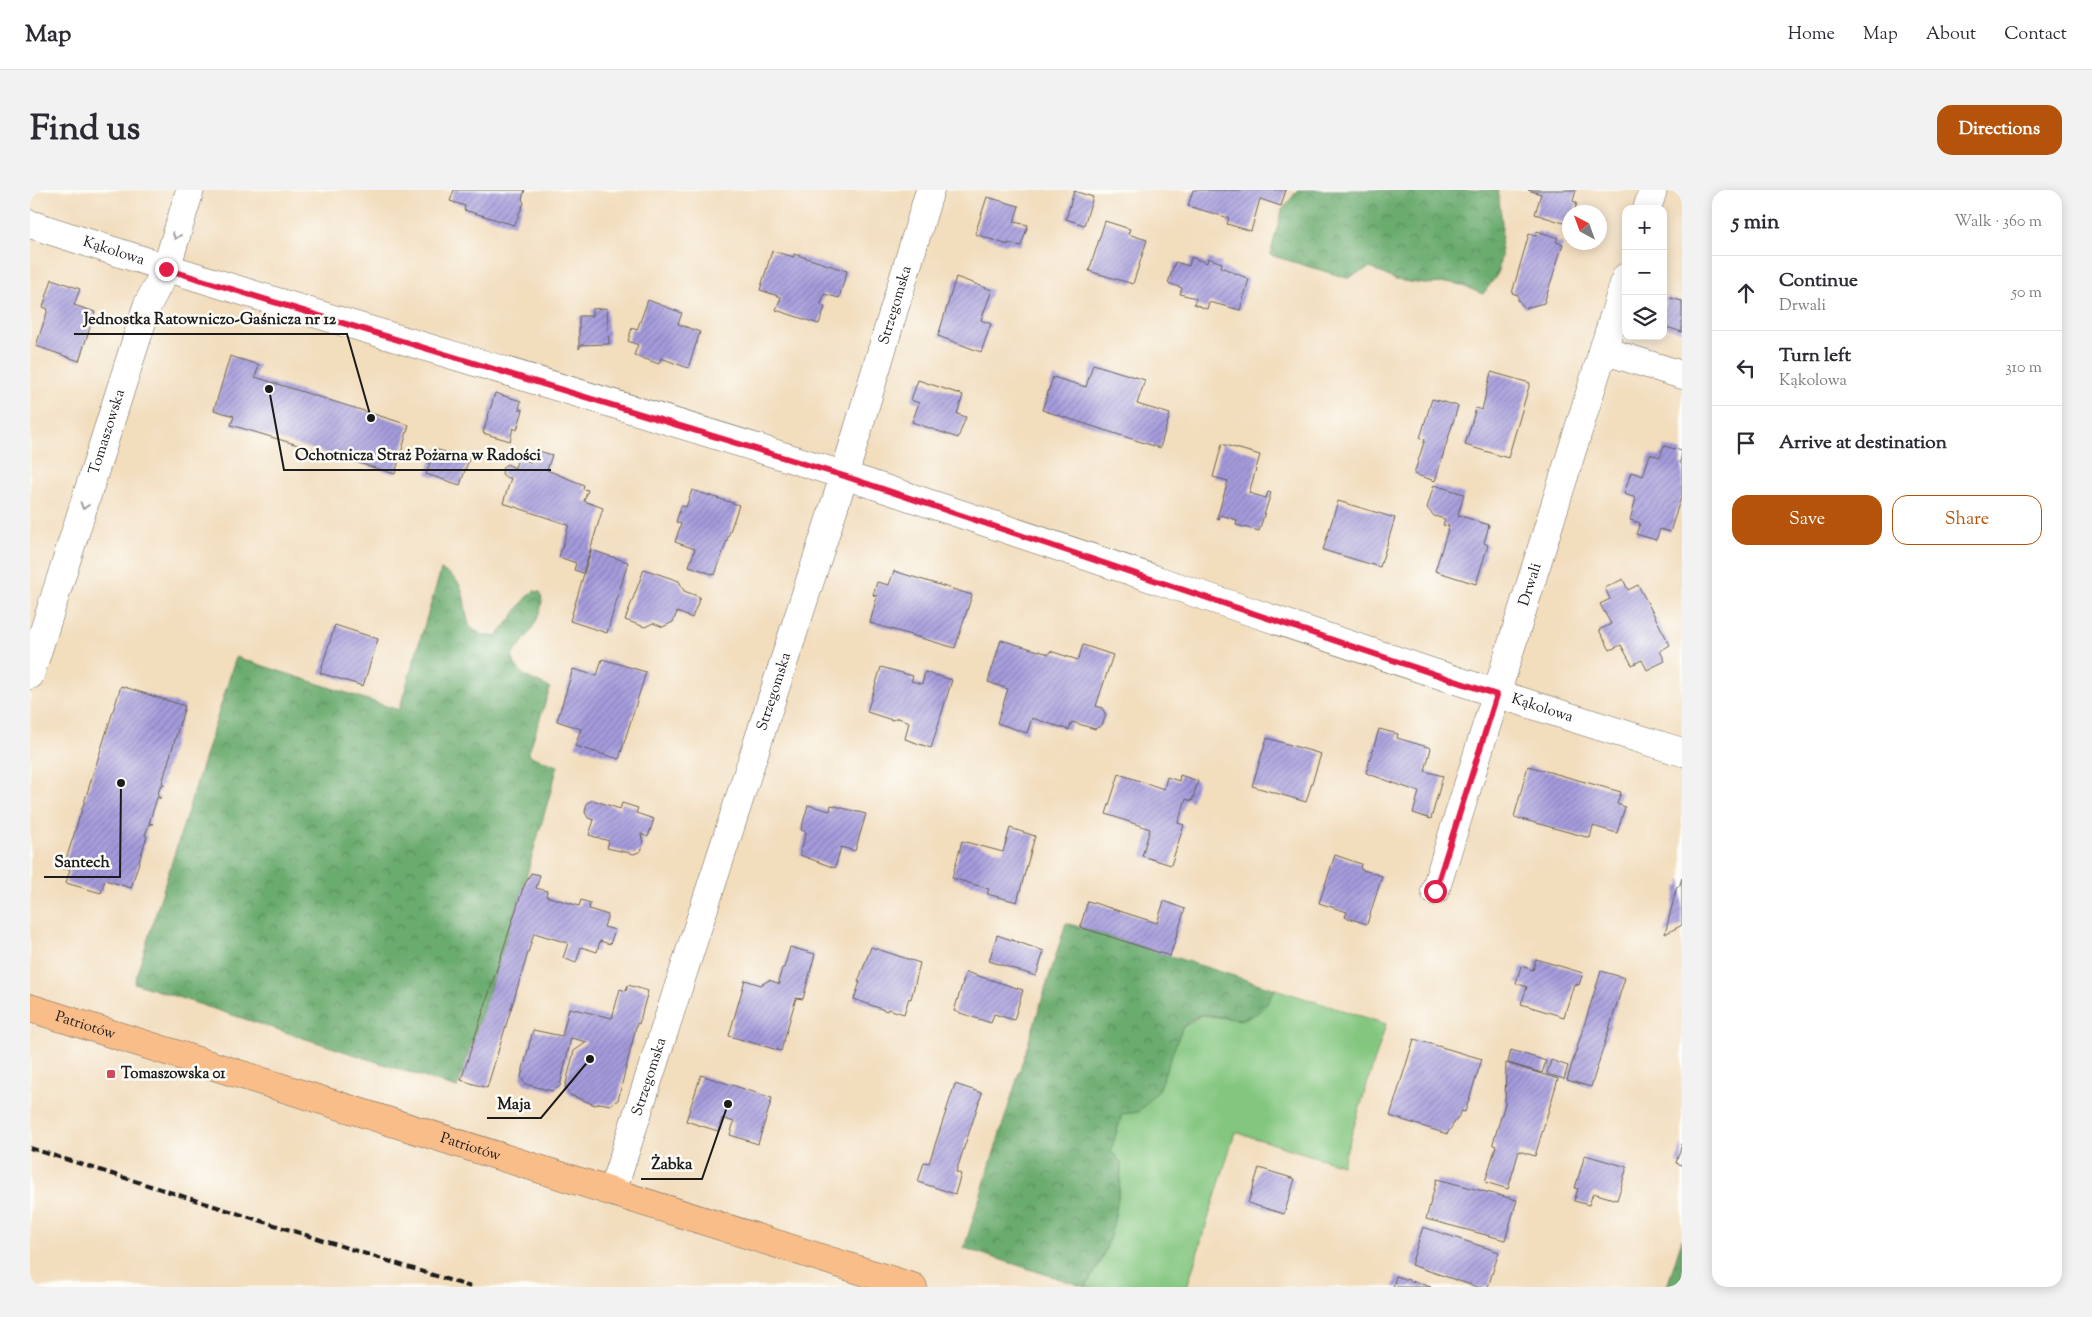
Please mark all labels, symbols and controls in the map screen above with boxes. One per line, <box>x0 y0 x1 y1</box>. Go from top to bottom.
text: Map <box>25 18 71 52</box>
text: Home <box>1788 22 1835 48</box>
text: Map <box>1863 22 1898 48</box>
text: About <box>1926 22 1976 48</box>
text: Contact <box>2004 22 2067 48</box>
text: Find us <box>30 105 140 156</box>
button: Directions <box>1937 105 2062 155</box>
north arrow <box>1562 205 1607 250</box>
map controls <box>1622 205 1667 340</box>
button: + <box>1622 205 1667 250</box>
text: 5 min <box>1732 208 1779 238</box>
text: Walk · 360 m <box>1954 211 2042 234</box>
street label: Kąkolowa <box>80 231 147 271</box>
one-way arrow <box>171 232 181 240</box>
button: − <box>1622 250 1667 295</box>
route end <box>155 258 178 281</box>
street label: Strzegomska <box>874 263 917 347</box>
text: Continue <box>1779 268 1858 295</box>
icon: ahead <box>1732 279 1760 307</box>
text: 50 m <box>2011 282 2042 305</box>
button: layers <box>1622 295 1667 340</box>
text: Drwali <box>1779 295 1826 318</box>
callout: Jednostka Ratowniczo-Gaśnicza nr 12 <box>74 303 347 334</box>
text: Jednostka Ratowniczo-Gaśnicza nr 12 <box>82 309 337 332</box>
text: Turn left <box>1779 343 1851 370</box>
icon: left <box>1732 354 1760 382</box>
text: 310 m <box>2005 357 2042 380</box>
text: Kąkolowa <box>1779 370 1847 393</box>
street label: Tomaszowska <box>84 387 130 477</box>
icon: arrive <box>1732 429 1760 457</box>
text: Arrive at destination <box>1779 430 1947 457</box>
callout: Ochotnicza Straż Pożarna w Radości <box>284 439 551 470</box>
text: Ochotnicza Straż Pożarna w Radości <box>295 445 542 468</box>
button: Save <box>1732 495 1882 545</box>
button: Share <box>1892 495 2042 545</box>
one-way arrow <box>79 501 89 509</box>
street label: Drwali <box>1514 560 1547 609</box>
street label: Strzegomska <box>752 650 797 734</box>
street label: Kąkolowa <box>1509 688 1576 728</box>
callout: Santech <box>44 846 120 877</box>
text: Santech <box>54 852 110 875</box>
route start <box>1424 880 1447 903</box>
street label: Patriotów <box>52 1006 118 1045</box>
street label: Strzegomska <box>627 1035 672 1119</box>
place label: Tomaszowska 01 <box>121 1064 226 1085</box>
marker: Tomaszowska 01 <box>105 1068 117 1080</box>
callout: Maja <box>487 1087 541 1118</box>
text: Maja <box>497 1094 531 1117</box>
street label: Patriotów <box>438 1128 503 1167</box>
callout: Żabka <box>641 1148 702 1179</box>
text: Żabka <box>652 1153 693 1177</box>

